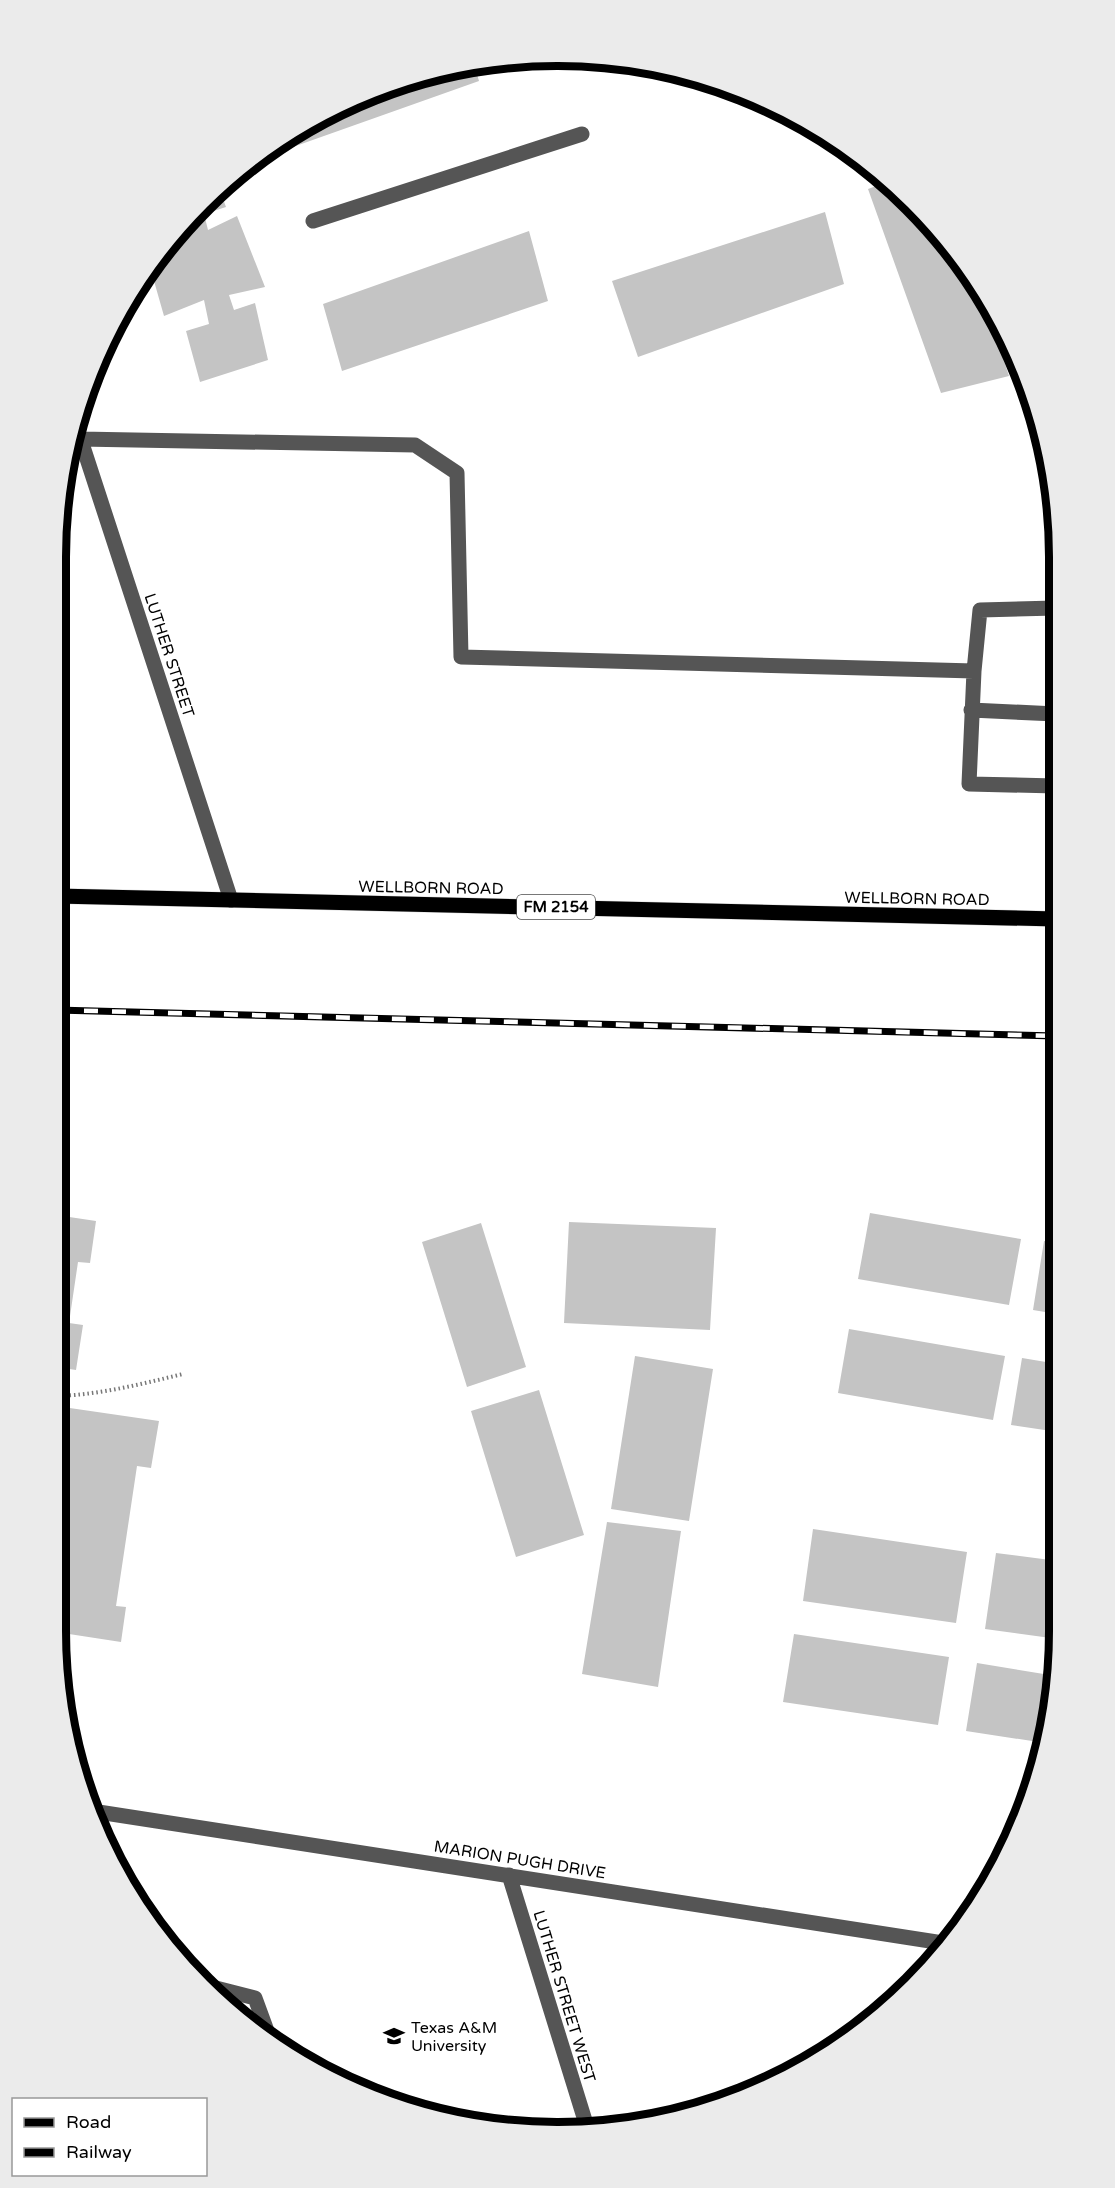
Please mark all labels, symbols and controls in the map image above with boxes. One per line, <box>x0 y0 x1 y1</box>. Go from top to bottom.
street label: LUTHER STREET <box>140 591 199 720</box>
street label: WELLBORN ROAD <box>358 877 504 899</box>
street label: WELLBORN ROAD <box>844 888 990 910</box>
road number: FM 2154 <box>517 895 595 919</box>
street label: MARION PUGH DRIVE <box>432 1837 607 1883</box>
street label: LUTHER STREET WEST <box>528 1908 600 2085</box>
place label: Texas A&M University <box>411 2018 497 2056</box>
school or university icon: Texas A&M University <box>382 2024 406 2048</box>
legend <box>12 2098 207 2176</box>
text: Road <box>66 2111 111 2133</box>
text: Railway <box>66 2141 132 2163</box>

